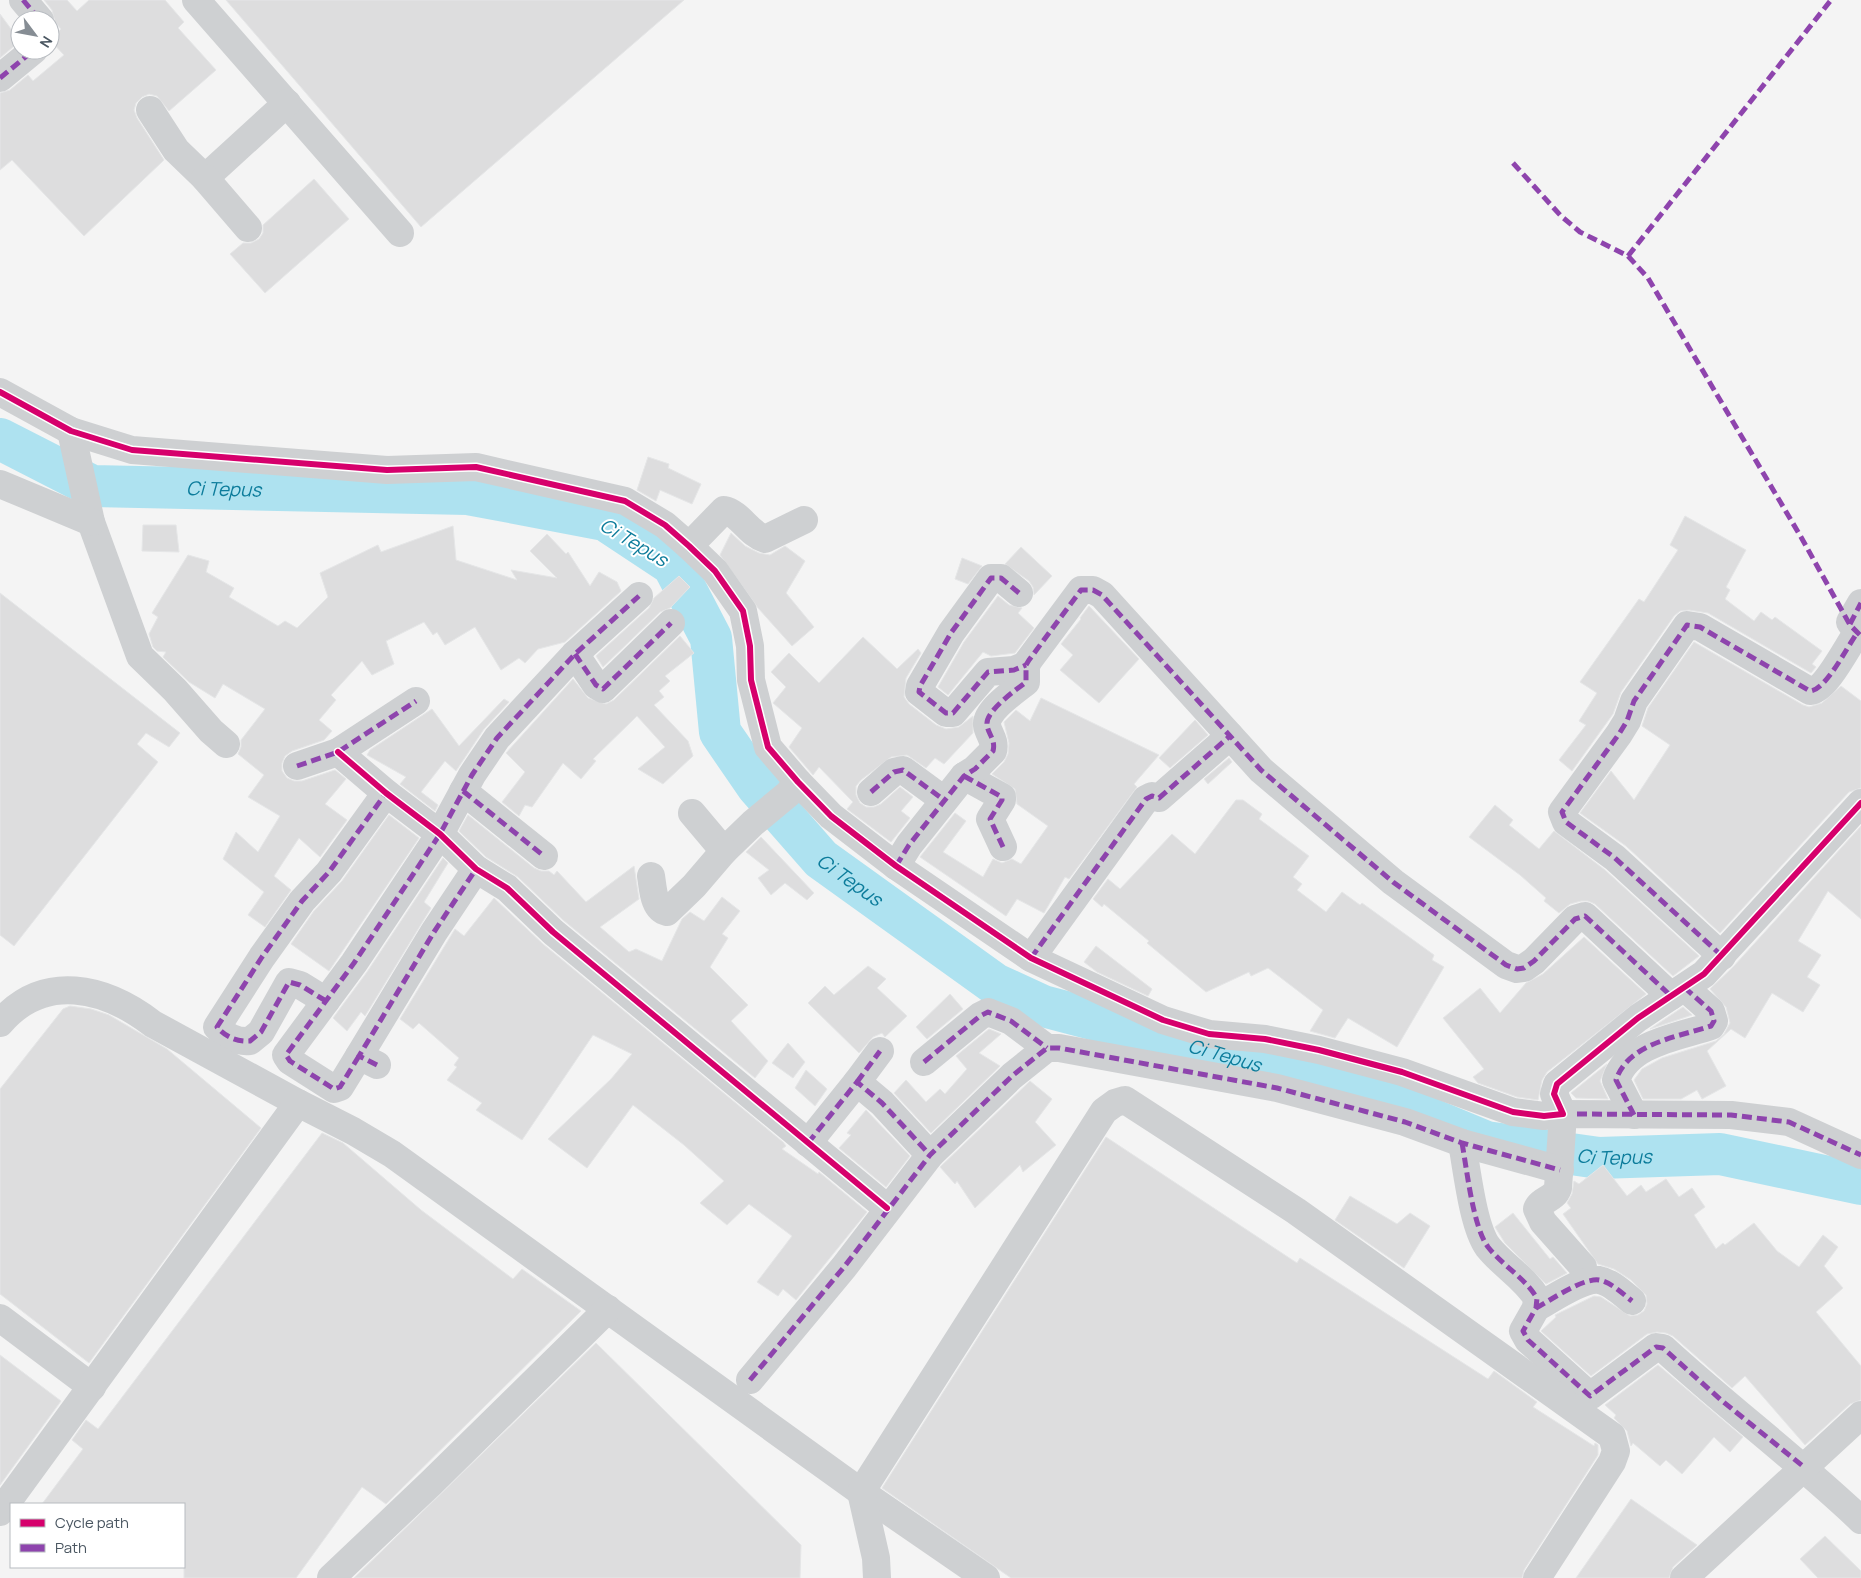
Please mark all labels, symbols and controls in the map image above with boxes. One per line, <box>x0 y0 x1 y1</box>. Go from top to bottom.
north arrow <box>10 10 60 60</box>
text: N <box>36 33 57 51</box>
water label: Ci Tepus <box>186 475 263 503</box>
water label: Ci Tepus <box>595 512 675 573</box>
water label: Ci Tepus <box>812 847 889 913</box>
water label: Ci Tepus <box>1185 1032 1266 1079</box>
water label: Ci Tepus <box>1575 1142 1654 1171</box>
legend <box>10 1503 185 1568</box>
text: Cycle path <box>55 1512 129 1533</box>
text: Path <box>55 1537 87 1558</box>

